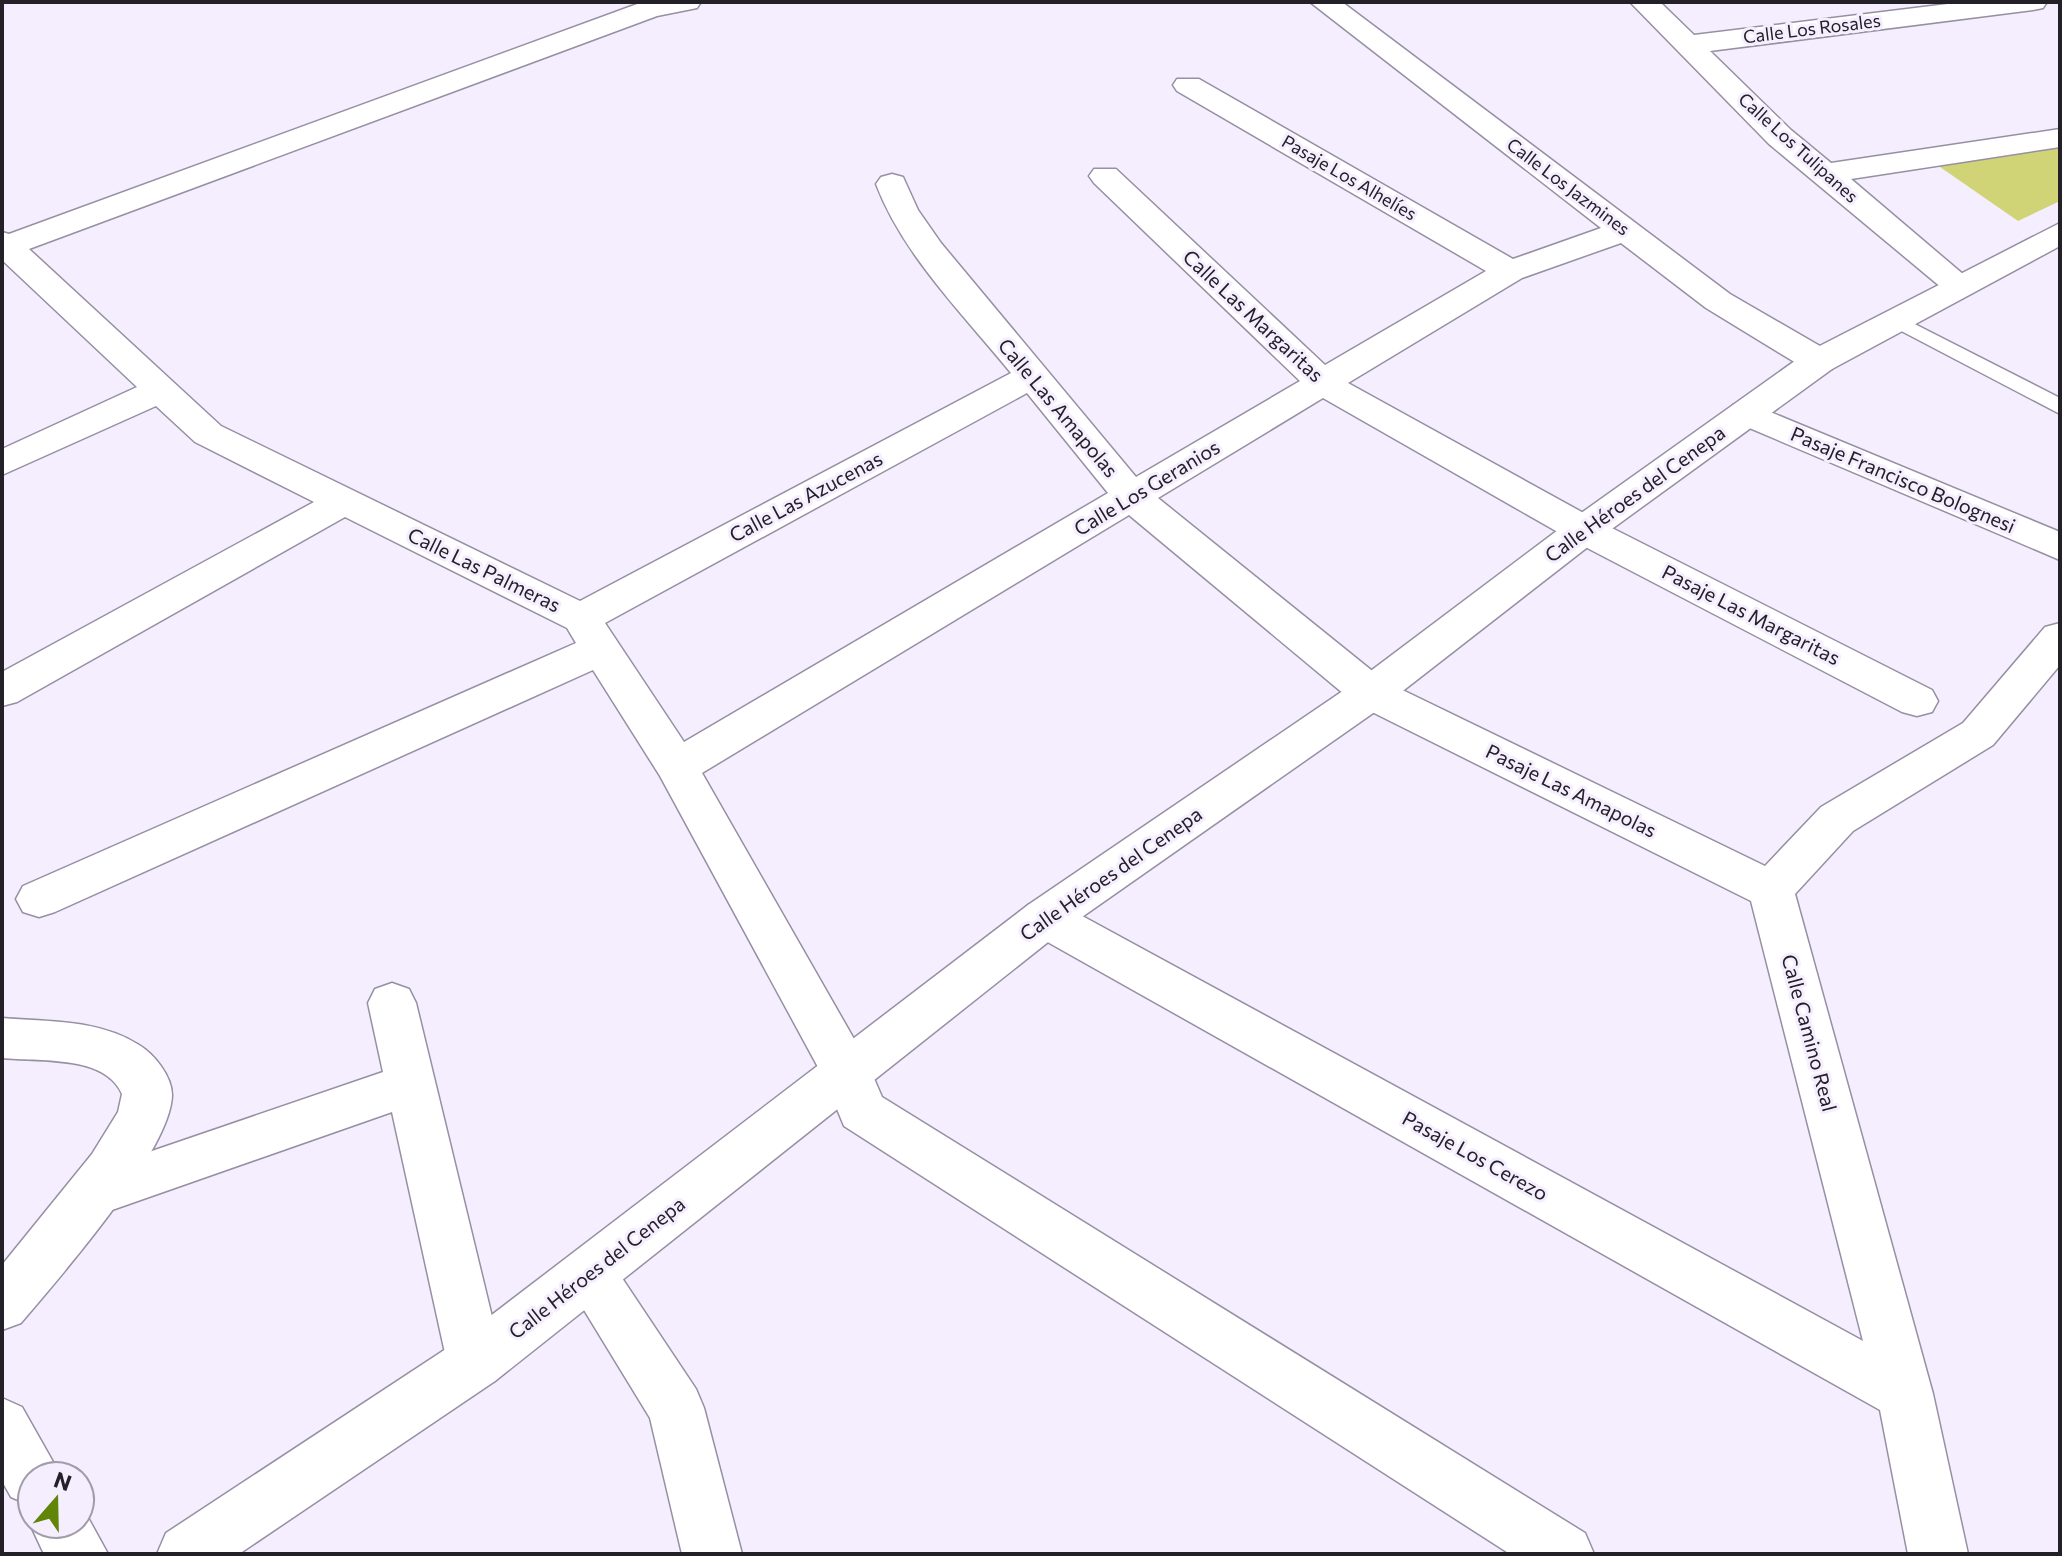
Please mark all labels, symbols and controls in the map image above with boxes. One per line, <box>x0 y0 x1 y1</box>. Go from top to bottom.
street label: Calle Los Rosales <box>1742 9 1882 47</box>
street label: Calle Los Tulipanes <box>1734 88 1863 207</box>
street label: Pasaje Los Alhelíes <box>1278 130 1421 225</box>
street label: Calle Los Jazmines <box>1503 133 1634 240</box>
street label: Calle Las Margaritas <box>1179 244 1329 386</box>
street label: Calle Las Amapolas <box>994 333 1124 482</box>
street label: Calle Héroes del Cenepa <box>1540 420 1729 567</box>
street label: Pasaje Francisco Bolognesi <box>1787 421 2019 537</box>
street label: Calle Los Geranios <box>1069 434 1224 540</box>
street label: Calle Las Azucenas <box>725 446 886 547</box>
street label: Calle Las Palmeras <box>404 522 565 616</box>
street label: Pasaje Las Margaritas <box>1659 559 1844 669</box>
street label: Pasaje Las Amapolas <box>1482 738 1661 842</box>
street label: Calle Héroes del Cenepa <box>1015 801 1206 945</box>
street label: Calle Camino Real <box>1777 952 1842 1114</box>
street label: Pasaje Los Cerezo <box>1399 1105 1552 1205</box>
street label: Calle Héroes del Cenepa <box>504 1191 689 1343</box>
north arrow <box>16 1460 96 1540</box>
text: N <box>51 1465 75 1496</box>

